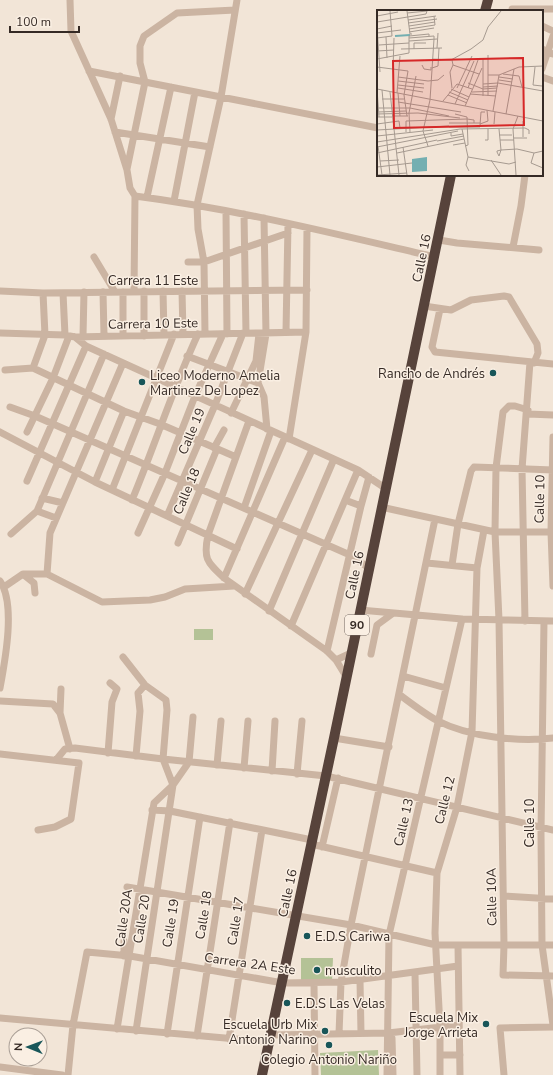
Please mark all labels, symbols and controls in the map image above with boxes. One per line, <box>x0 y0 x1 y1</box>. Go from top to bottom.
scale bar <box>10 8 79 34</box>
inset map <box>377 10 543 176</box>
text: 100 m <box>16 14 51 30</box>
street label: Calle 16 <box>408 232 436 284</box>
street label: Carrera 11 Este <box>108 272 198 290</box>
street label: Carrera 10 Este <box>108 314 198 334</box>
place label: Rancho de Andrés <box>378 365 485 383</box>
place label: Liceo Moderno Amelia Martinez De Lopez <box>150 367 280 400</box>
marker: Rancho de Andrés <box>488 368 498 378</box>
marker: Liceo Moderno Amelia Martinez De Lopez <box>137 377 147 387</box>
street label: Calle 19 <box>174 405 210 457</box>
street label: Calle 18 <box>169 465 205 517</box>
street label: Calle 10 <box>531 474 549 524</box>
street label: Calle 16 <box>341 549 369 601</box>
road number: 90 <box>345 615 369 635</box>
street label: Calle 12 <box>430 774 460 826</box>
street label: Calle 13 <box>390 796 418 848</box>
street label: Calle 10 <box>521 798 539 847</box>
street label: Calle 16 <box>274 867 302 919</box>
street label: Calle 10A <box>482 867 502 926</box>
street label: Calle 20A <box>111 887 137 948</box>
street label: Calle 18 <box>191 889 217 941</box>
street label: Calle 20 <box>129 893 155 945</box>
street label: Calle 17 <box>223 896 249 947</box>
street label: Calle 19 <box>158 898 184 949</box>
place label: E.D.S Cariwa <box>315 928 390 946</box>
marker: E.D.S Cariwa <box>302 931 312 941</box>
street label: Carrera 2A Este <box>203 949 297 979</box>
place label: musculito <box>325 962 382 980</box>
marker: musculito <box>312 965 322 975</box>
place label: E.D.S Las Velas <box>295 995 385 1013</box>
marker: E.D.S Las Velas <box>282 998 292 1008</box>
place label: Escuela Mix Jorge Arrieta <box>403 1009 478 1042</box>
place label: Escuela Urb Mix Antonio Narino <box>223 1016 317 1049</box>
marker: Escuela Mix Jorge Arrieta <box>481 1019 491 1029</box>
marker: Escuela Urb Mix Antonio Narino <box>320 1026 330 1036</box>
north arrow <box>8 1027 48 1067</box>
marker: Colegio Antonio Nariño <box>324 1040 334 1050</box>
text: N <box>11 1043 26 1051</box>
place label: Colegio Antonio Nariño <box>261 1051 397 1069</box>

